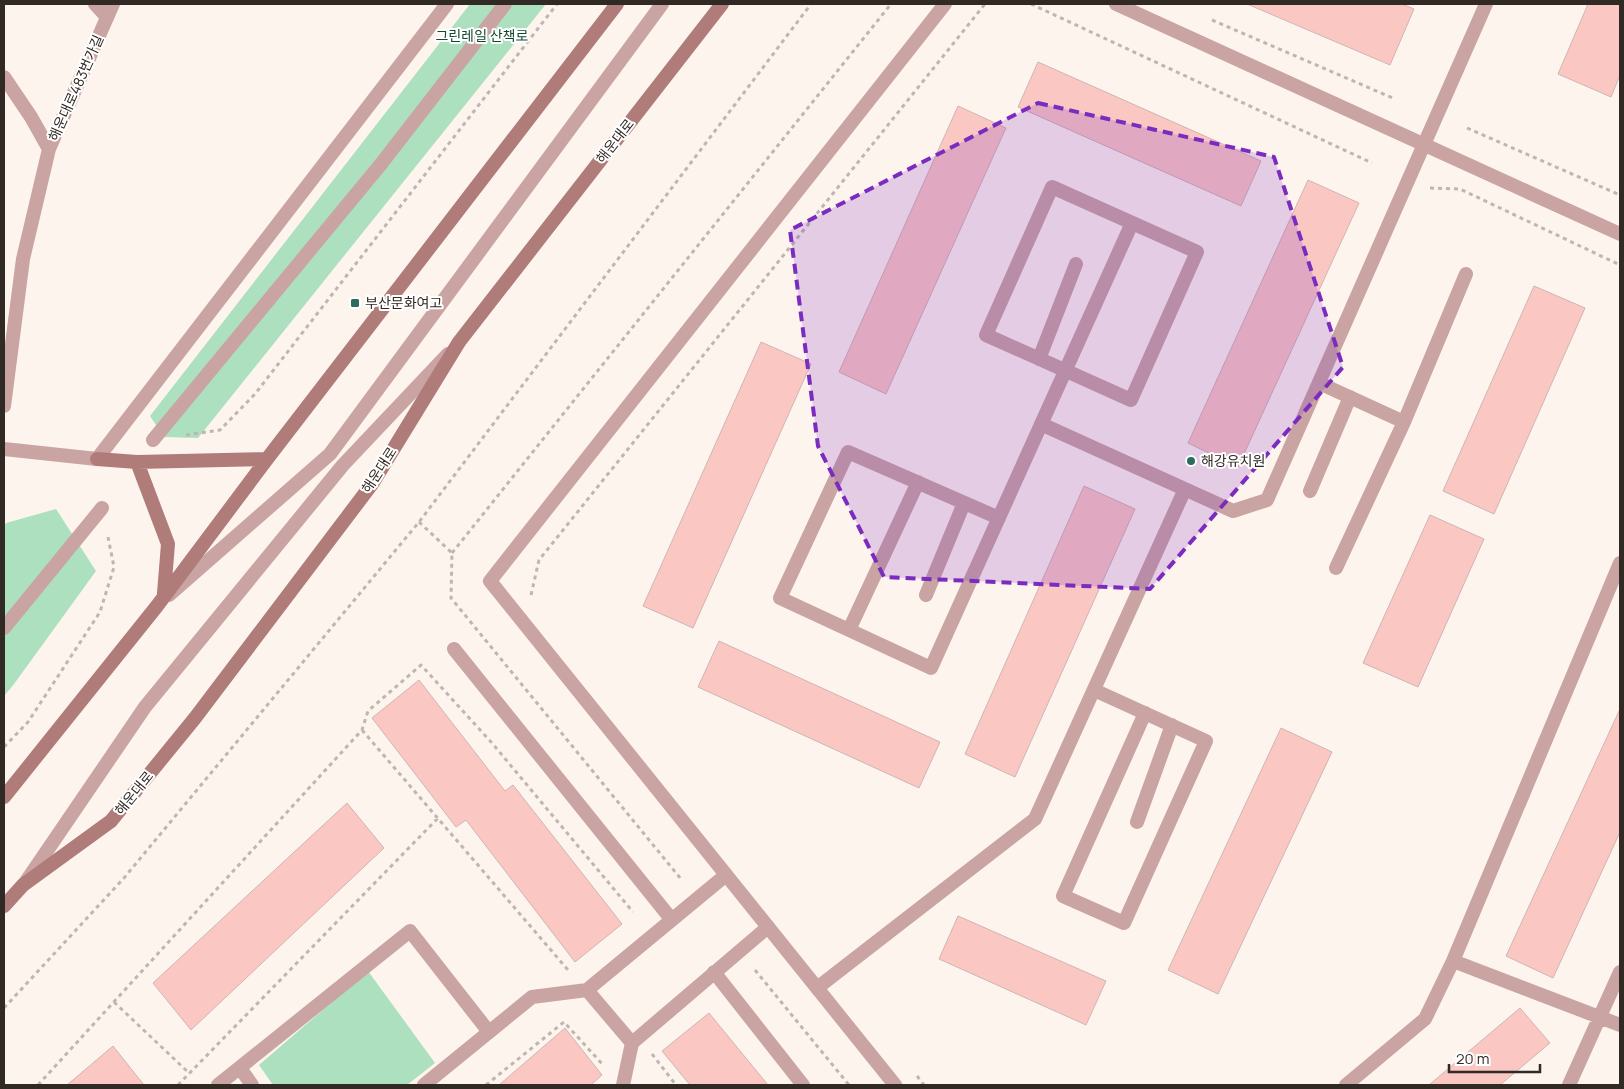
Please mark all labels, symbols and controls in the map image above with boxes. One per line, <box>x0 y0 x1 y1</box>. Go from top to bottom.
park label: 그린레일 산책로 <box>436 26 529 45</box>
street label: 해운대로483번가길 <box>44 32 107 144</box>
street label: 해운대로 <box>591 114 638 167</box>
place label: 부산문화여고 <box>365 293 442 312</box>
marker: 부산문화여고 <box>349 297 361 309</box>
street label: 해운대로 <box>357 443 401 497</box>
place label: 해강유치원 <box>1201 451 1265 470</box>
marker: 해강유치원 <box>1185 455 1197 467</box>
street label: 해운대로 <box>110 767 157 819</box>
scale bar <box>1449 1042 1540 1074</box>
text: 20 m <box>1456 1048 1489 1069</box>

